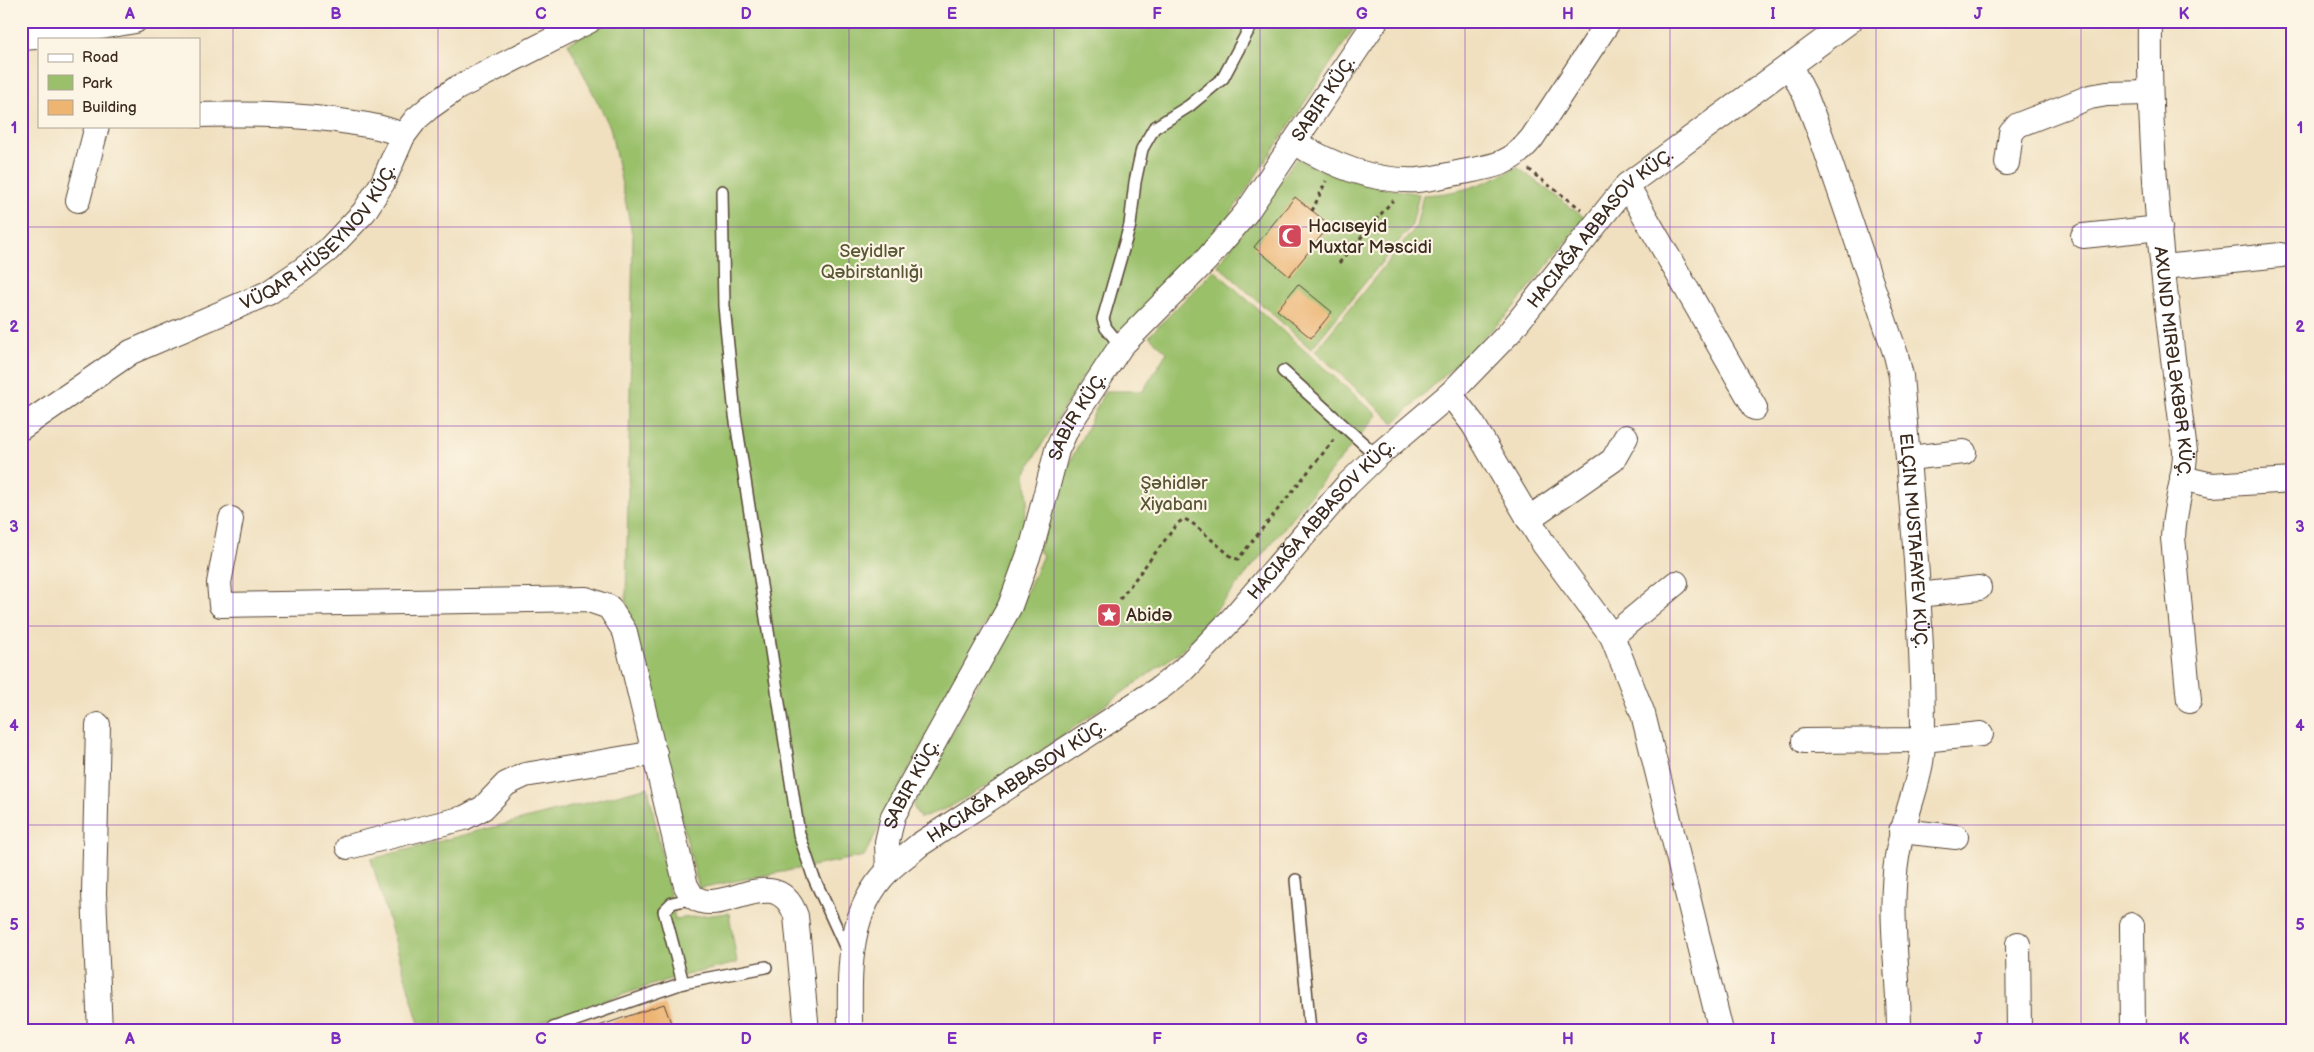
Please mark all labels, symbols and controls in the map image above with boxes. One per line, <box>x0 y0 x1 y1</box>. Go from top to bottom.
text: A <box>124 5 135 24</box>
text: B <box>330 5 342 24</box>
text: C <box>535 5 547 24</box>
text: D <box>740 5 752 24</box>
text: E <box>947 5 957 24</box>
text: F <box>1152 5 1162 24</box>
text: G <box>1356 5 1368 24</box>
text: H <box>1562 5 1574 24</box>
text: I <box>1770 5 1776 24</box>
text: J <box>1974 5 1983 24</box>
text: K <box>2179 5 2190 24</box>
legend <box>38 38 200 128</box>
text: Road <box>82 48 118 67</box>
street label: SABIR KÜÇ. <box>1288 53 1360 146</box>
text: Park <box>82 74 113 93</box>
text: Building <box>82 98 137 117</box>
text: 1 <box>11 119 17 138</box>
text: 1 <box>2297 119 2303 138</box>
street label: HACIAĞA ABBASOV KÜÇ. <box>1523 144 1678 312</box>
street label: VÜQAR HÜSEYNOV KÜÇ. <box>237 162 400 315</box>
place label: Hacıseyid Muxtar Məscidi <box>1308 216 1432 258</box>
mosque icon: Hacıseyid Muxtar Məscidi <box>1277 223 1303 249</box>
park label: Seyidlər Qəbirstanlığı <box>821 241 923 283</box>
street label: AXUND MIRƏLƏKBƏR KÜÇ. <box>2150 245 2196 479</box>
text: 2 <box>9 318 19 337</box>
text: 2 <box>2295 318 2305 337</box>
street label: SABIR KÜÇ. <box>1045 369 1111 463</box>
street label: ELÇIN MUSTAFAYEV KÜÇ. <box>1895 432 1931 649</box>
street label: HACIAĞA ABBASOV KÜÇ. <box>1243 436 1399 604</box>
park label: Şəhidlər Xiyabanı <box>1140 473 1208 515</box>
text: 3 <box>9 518 19 537</box>
text: 3 <box>2295 518 2305 537</box>
place icon: Abidə <box>1096 602 1122 628</box>
place label: Abidə <box>1126 605 1172 626</box>
street label: HACIAĞA ABBASOV KÜÇ. <box>923 716 1110 848</box>
text: 4 <box>9 717 19 736</box>
text: 4 <box>2295 717 2305 736</box>
street label: SABIR KÜÇ. <box>880 737 944 831</box>
text: 5 <box>9 916 19 935</box>
text: 5 <box>2295 916 2305 935</box>
text: A <box>124 1030 135 1049</box>
text: B <box>330 1030 342 1049</box>
text: C <box>535 1030 547 1049</box>
text: D <box>740 1030 752 1049</box>
text: E <box>947 1030 957 1049</box>
text: F <box>1152 1030 1162 1049</box>
text: G <box>1356 1030 1368 1049</box>
text: H <box>1562 1030 1574 1049</box>
text: I <box>1770 1030 1776 1049</box>
text: J <box>1974 1030 1983 1049</box>
text: K <box>2179 1030 2190 1049</box>

